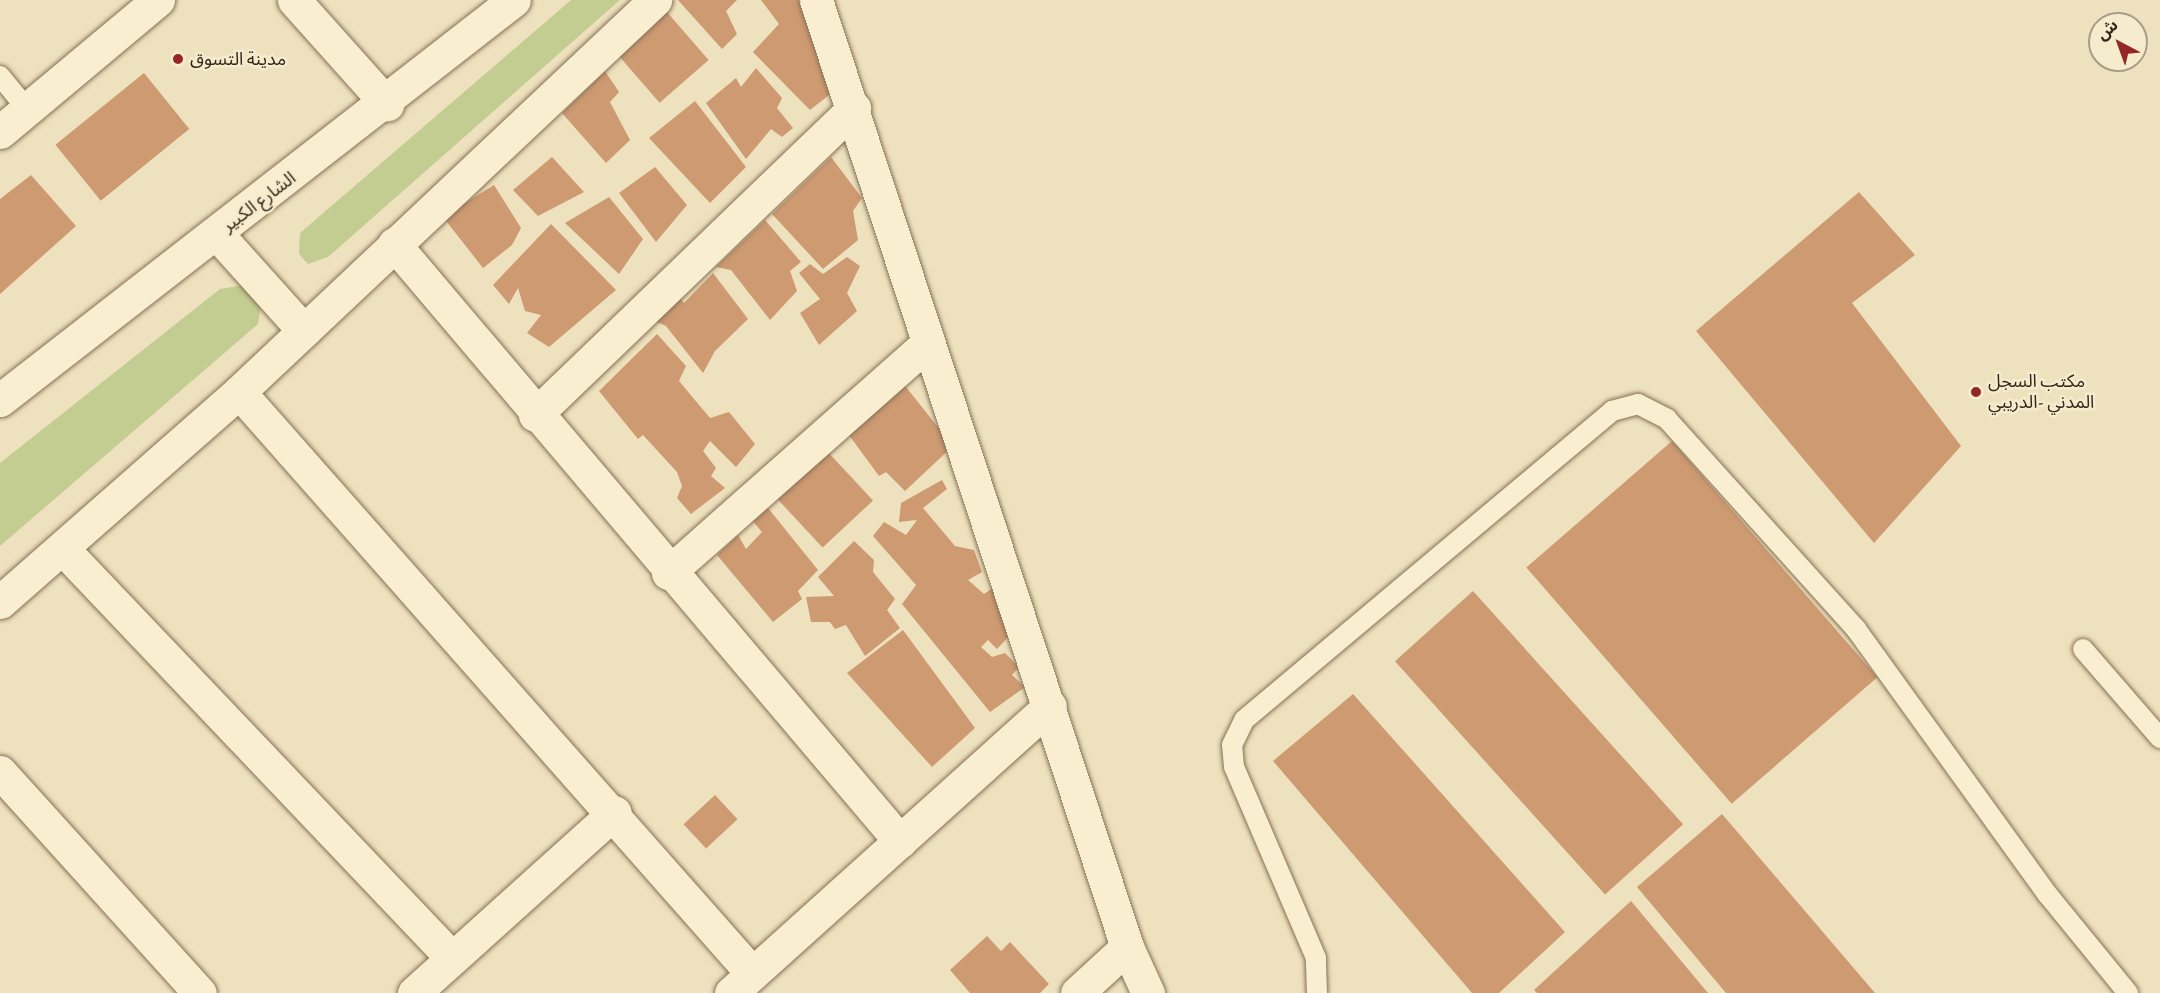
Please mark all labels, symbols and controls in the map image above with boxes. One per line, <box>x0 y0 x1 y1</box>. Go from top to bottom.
north arrow <box>2088 12 2148 72</box>
text: ش <box>2093 16 2121 43</box>
place label: مدينة التسوق <box>190 48 286 70</box>
marker: مدينة التسوق <box>171 52 185 66</box>
street label: الشارع الكبير <box>218 167 300 237</box>
place label: مكتب السجل المدني -الدريبي <box>1988 371 2094 413</box>
marker: مكتب السجل المدني -الدريبي <box>1969 385 1983 399</box>

